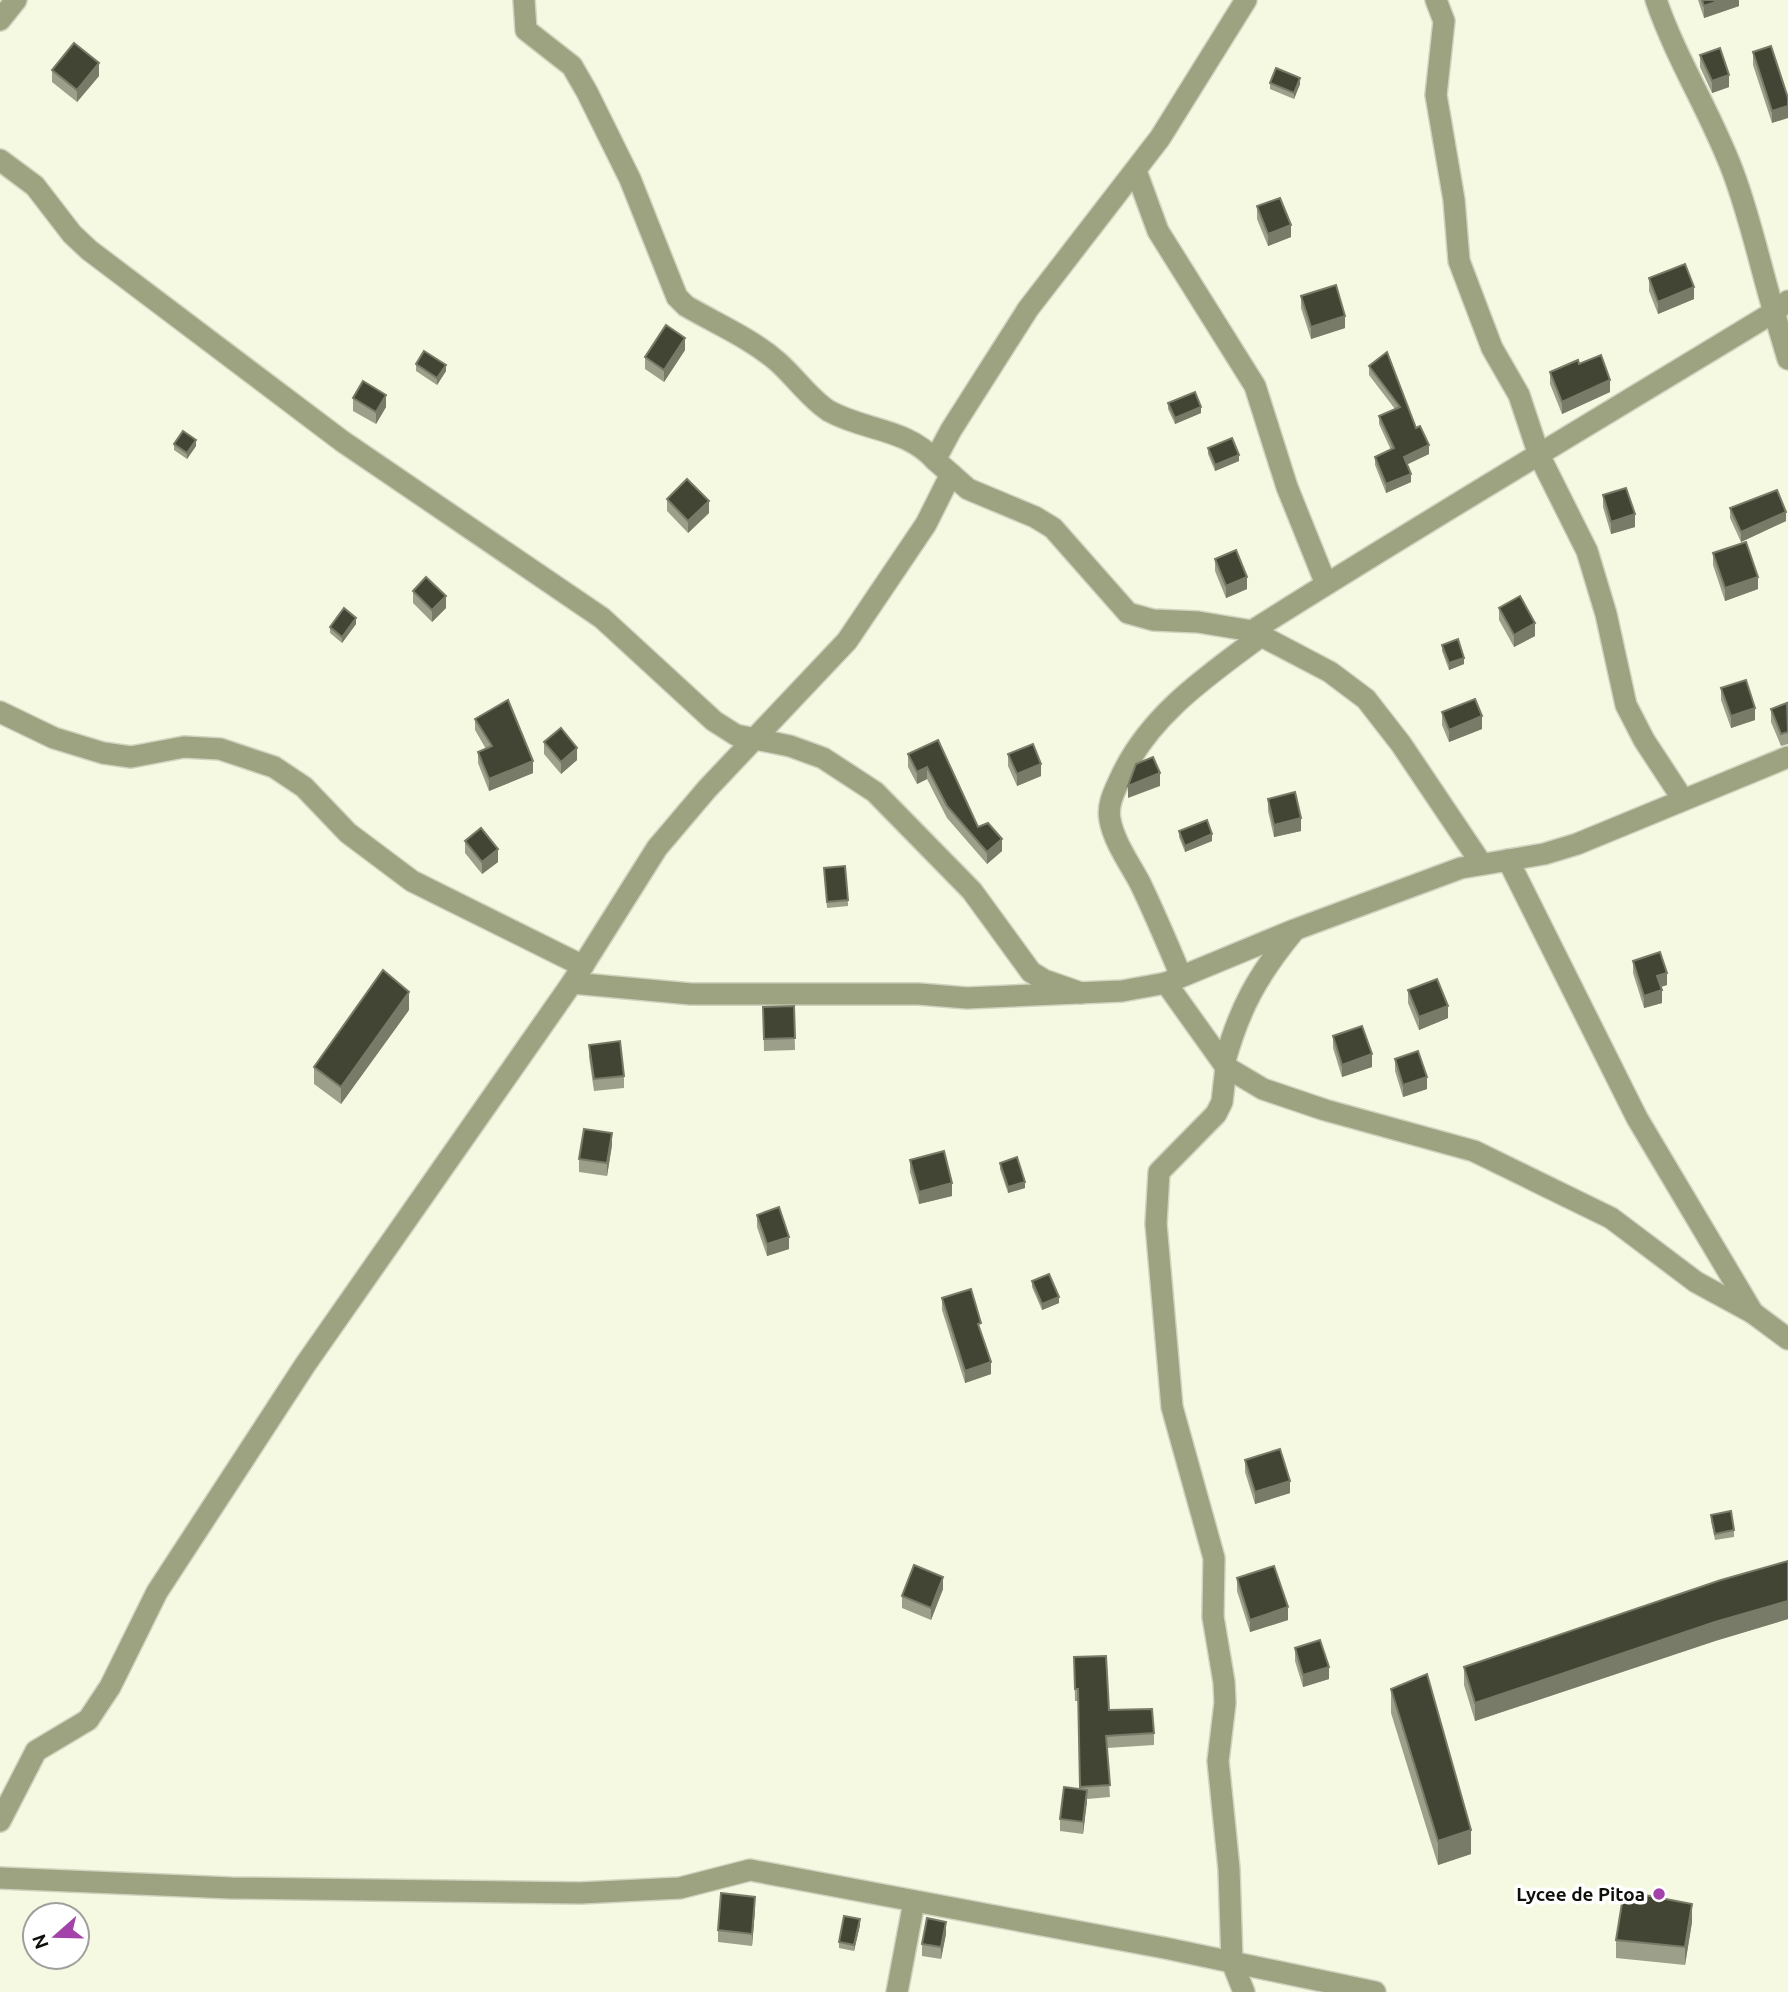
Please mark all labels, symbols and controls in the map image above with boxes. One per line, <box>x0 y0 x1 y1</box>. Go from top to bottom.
place label: Lycee de Pitoa <box>1516 1883 1645 1905</box>
marker: Lycee de Pitoa <box>1651 1886 1667 1902</box>
north arrow <box>21 1901 91 1971</box>
text: N <box>27 1931 53 1952</box>

